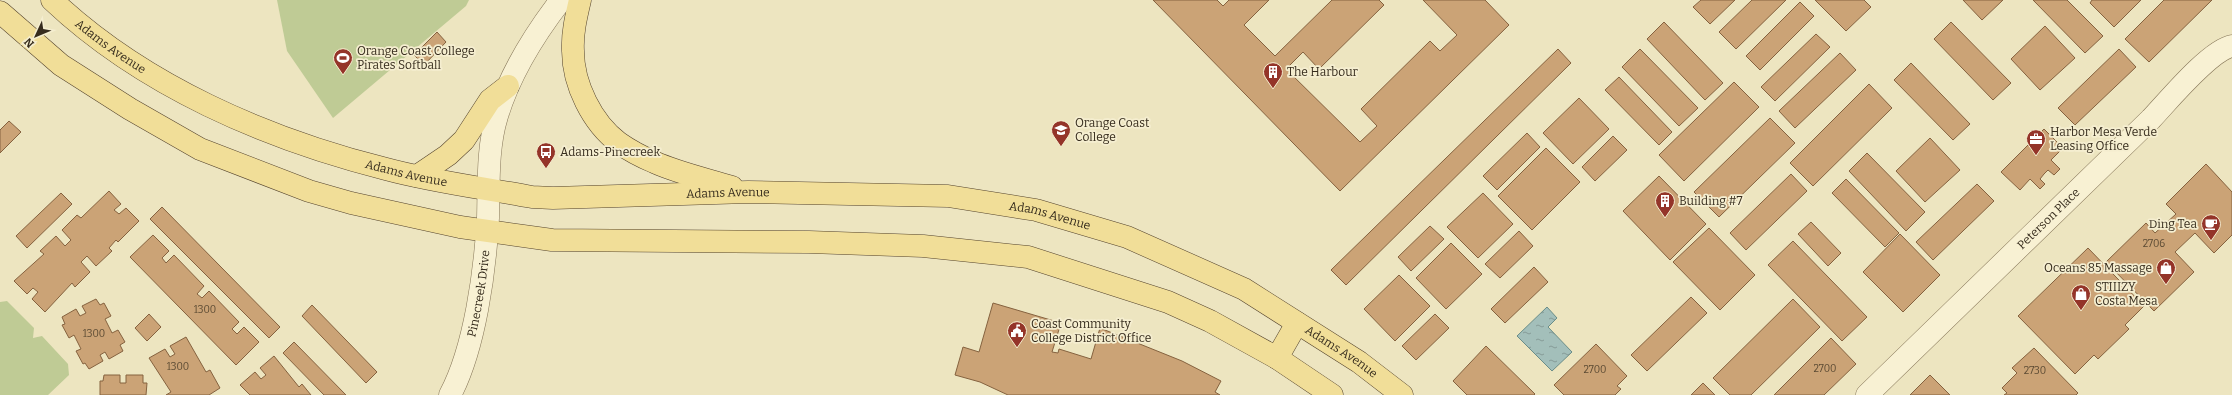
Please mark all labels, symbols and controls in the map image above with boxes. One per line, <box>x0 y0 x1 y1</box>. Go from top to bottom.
north arrow <box>16 16 56 56</box>
street label: Adams Avenue <box>72 17 149 77</box>
text: N <box>21 35 37 50</box>
place label: Orange Coast College Pirates Softball <box>357 44 475 72</box>
sports icon: Orange Coast College Pirates Softball <box>332 47 354 75</box>
building icon: The Harbour <box>1262 61 1284 89</box>
place label: The Harbour <box>1287 65 1359 79</box>
place label: Orange Coast College <box>1075 116 1150 144</box>
school or university icon: Orange Coast College <box>1050 119 1072 147</box>
place label: Harbor Mesa Verde Leasing Office <box>2050 125 2157 153</box>
office icon: Harbor Mesa Verde Leasing Office <box>2025 128 2047 156</box>
bus stop icon: Adams-Pinecreek <box>535 141 557 169</box>
place label: Adams-Pinecreek <box>560 145 660 159</box>
street label: Adams Avenue <box>364 157 448 189</box>
street label: Adams Avenue <box>686 185 770 201</box>
street label: Peterson Place <box>2014 185 2083 252</box>
building icon: Building #7 <box>1654 190 1676 218</box>
place label: Building #7 <box>1679 194 1742 208</box>
street label: Adams Avenue <box>1008 199 1092 233</box>
cafe icon: Ding Tea <box>2200 213 2222 241</box>
place label: Ding Tea <box>2149 217 2197 231</box>
house number: 2706 <box>2143 238 2165 250</box>
street label: Pinecreek Drive <box>464 249 492 338</box>
shop icon: Oceans 85 Massage <box>2155 257 2177 285</box>
place label: Oceans 85 Massage <box>2044 261 2152 275</box>
place label: STIIIZY Costa Mesa <box>2095 280 2158 308</box>
shop icon: STIIIZY Costa Mesa <box>2070 283 2092 311</box>
house number: 1300 <box>194 304 216 316</box>
place label: Coast Community College District Office <box>1031 317 1151 345</box>
public building icon: Coast Community College District Office <box>1006 320 1028 348</box>
street label: Adams Avenue <box>1303 323 1380 381</box>
house number: 1300 <box>83 328 105 340</box>
house number: 1300 <box>167 361 189 373</box>
house number: 2700 <box>1814 363 1837 375</box>
house number: 2700 <box>1584 364 1607 376</box>
house number: 2730 <box>2024 365 2046 377</box>

